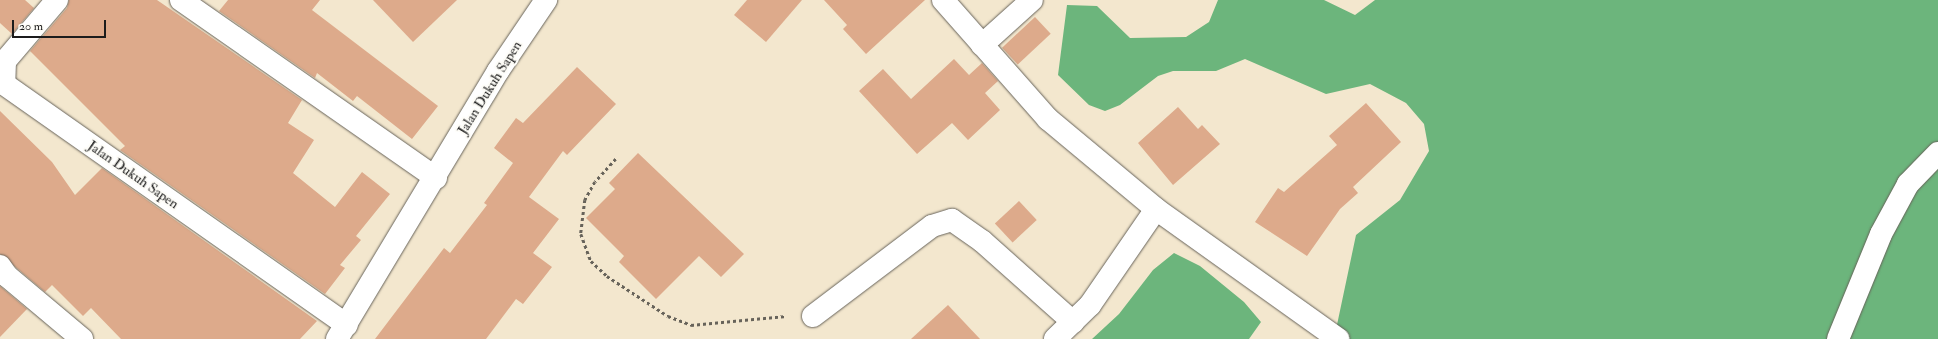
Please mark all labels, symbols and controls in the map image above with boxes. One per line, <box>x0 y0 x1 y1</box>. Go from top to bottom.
scale bar <box>14 12 108 38</box>
text: 20 m <box>19 19 43 34</box>
street label: Jalan Dukuh Sapen <box>454 38 526 138</box>
street label: Jalan Dukuh Sapen <box>84 137 182 213</box>

